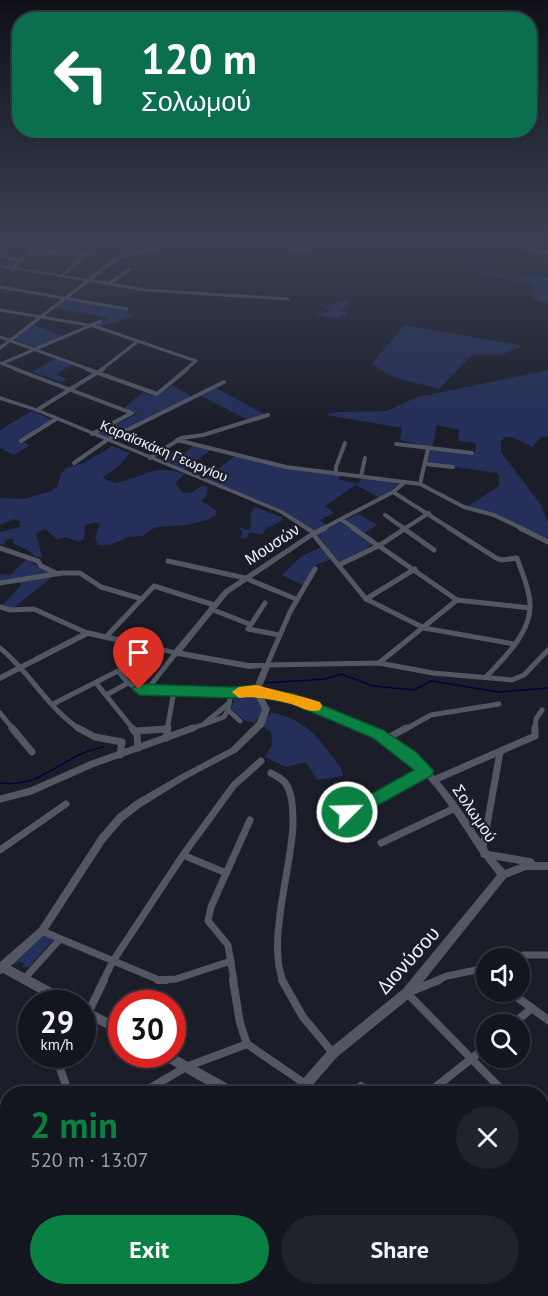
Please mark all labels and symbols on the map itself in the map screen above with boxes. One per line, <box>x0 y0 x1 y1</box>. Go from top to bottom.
street label: Καραϊσκάκη Γεωργίου <box>97 416 231 486</box>
street label: Μουσών <box>241 519 303 569</box>
pin <box>113 627 164 689</box>
position arrow <box>315 780 379 844</box>
street label: Σολωμού <box>448 780 502 846</box>
street label: Διονύσου <box>371 921 445 999</box>
speed limit sign: 30 <box>108 990 186 1068</box>

